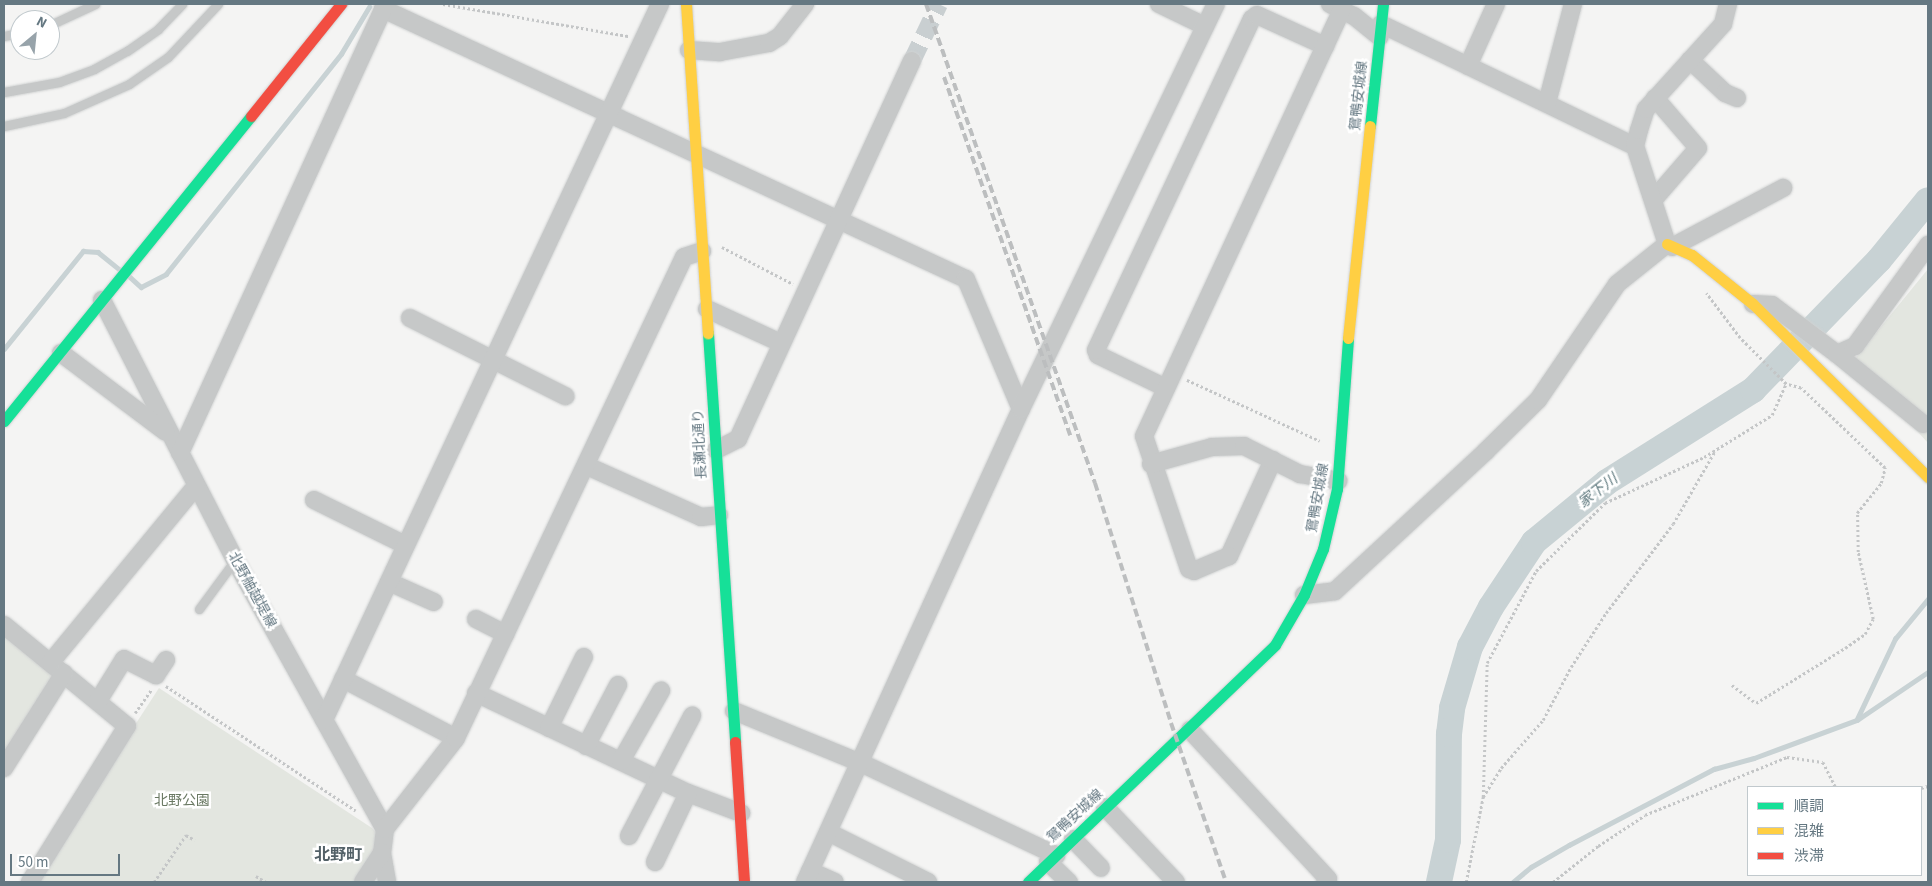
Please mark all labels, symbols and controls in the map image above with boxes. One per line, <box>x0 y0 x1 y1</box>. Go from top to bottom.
north arrow <box>10 10 60 60</box>
text: N <box>33 12 50 34</box>
street label: 鴛鴨安城線 <box>1347 60 1371 132</box>
street label: 長瀬北通り <box>690 409 710 479</box>
street label: 鴛鴨安城線 <box>1304 462 1332 534</box>
water label: 家下川 <box>1575 470 1621 512</box>
street label: 北野舳越堤線 <box>224 549 280 631</box>
street label: 鴛鴨安城線 <box>1044 786 1106 846</box>
legend <box>1747 786 1922 876</box>
park label: 北野公園 <box>154 793 210 809</box>
text: 順調 <box>1794 796 1824 817</box>
text: 混雑 <box>1794 821 1824 842</box>
scale bar <box>12 844 122 876</box>
district label: 北野町 <box>314 845 362 865</box>
text: 渋滞 <box>1794 846 1824 867</box>
text: 50 m <box>18 852 48 873</box>

